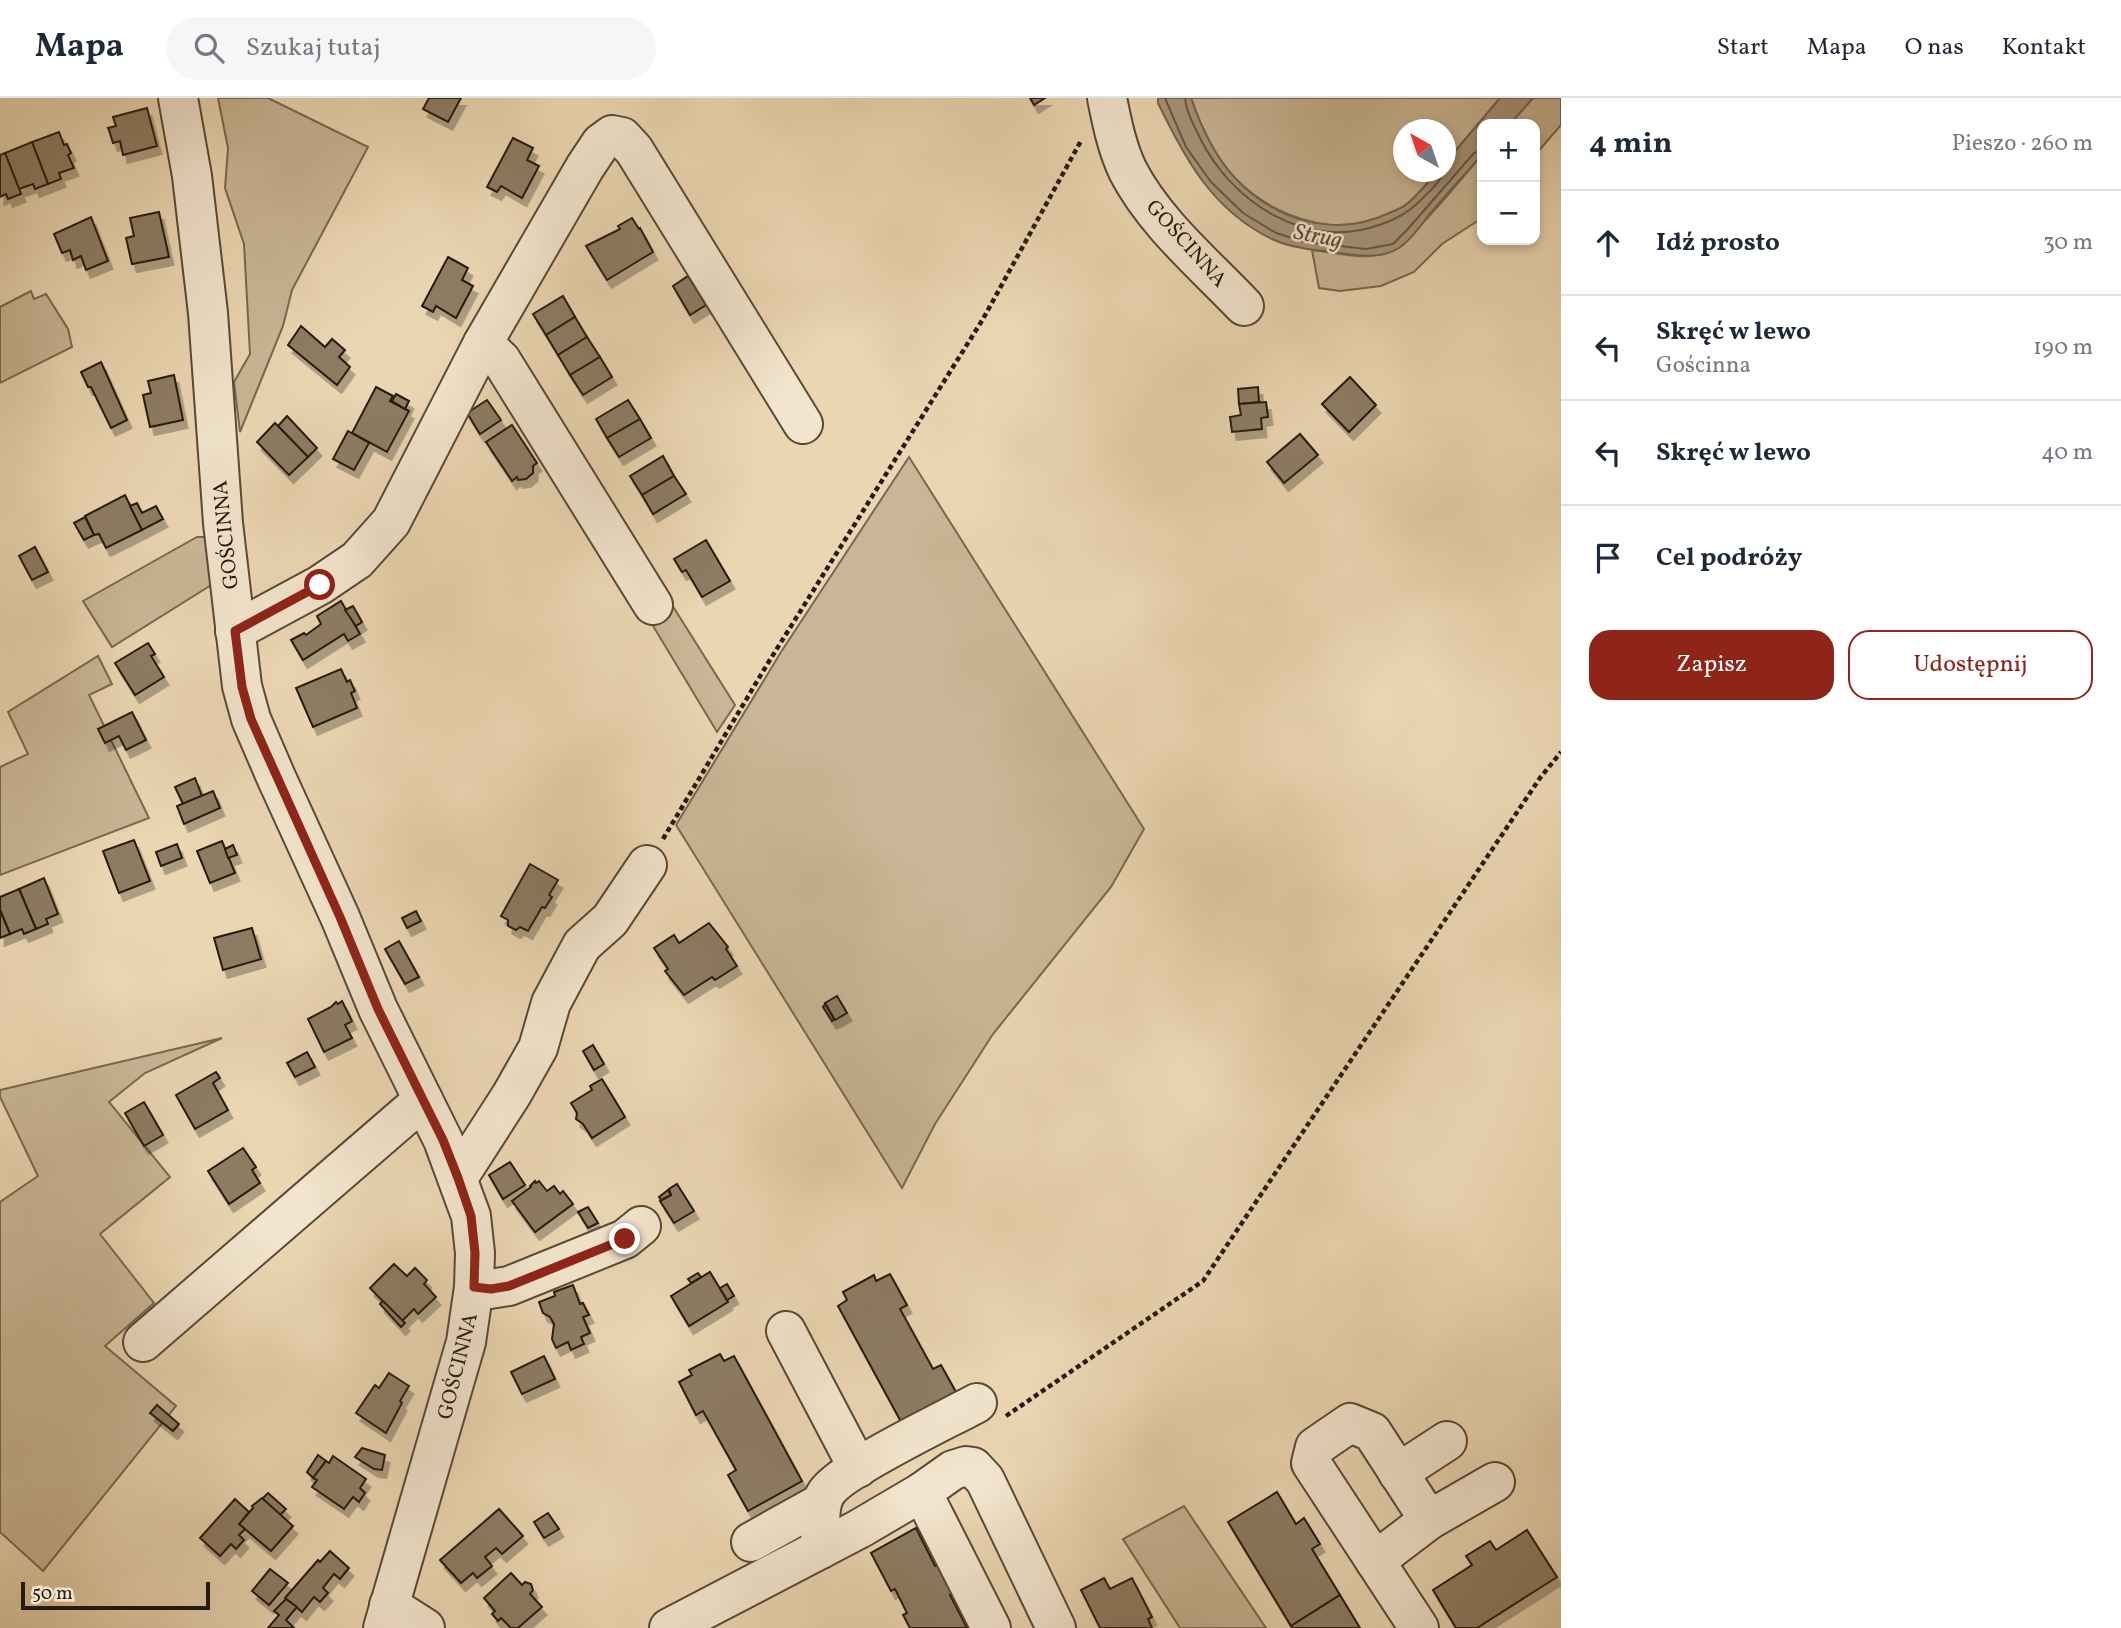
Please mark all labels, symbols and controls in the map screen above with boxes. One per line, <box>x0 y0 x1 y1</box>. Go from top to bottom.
search box <box>166 17 656 80</box>
text: Mapa <box>35 25 124 71</box>
icon: search <box>190 29 228 67</box>
text: Szukaj tutaj <box>246 30 381 66</box>
text: Start <box>1717 31 1769 65</box>
text: Mapa <box>1807 31 1867 65</box>
text: O nas <box>1905 31 1964 65</box>
text: Kontakt <box>2002 31 2086 65</box>
north arrow <box>1393 119 1456 182</box>
map controls <box>1477 119 1540 245</box>
button: + <box>1477 119 1540 182</box>
text: 4 min <box>1589 123 1673 165</box>
text: Pieszo · 260 m <box>1952 128 2093 160</box>
button: − <box>1477 182 1540 245</box>
street label: GOŚCINNA <box>1139 194 1233 294</box>
water label: Strug <box>1291 217 1344 257</box>
icon: ahead <box>1589 224 1627 262</box>
text: Idź prosto <box>1656 225 1780 261</box>
text: 30 m <box>2043 227 2093 259</box>
text: Skręć w lewo <box>1656 314 1811 350</box>
icon: left <box>1589 329 1627 367</box>
text: 190 m <box>2033 332 2093 364</box>
text: Gościnna <box>1656 350 1751 382</box>
icon: left <box>1589 434 1627 472</box>
text: Skręć w lewo <box>1656 435 1811 471</box>
text: 40 m <box>2041 437 2093 469</box>
street label: GOŚCINNA <box>206 479 247 591</box>
icon: arrive <box>1589 539 1627 577</box>
text: Cel podróży <box>1656 540 1802 576</box>
route start <box>304 569 335 600</box>
button: Zapisz <box>1589 630 1834 700</box>
button: Udostępnij <box>1848 630 2093 700</box>
route end <box>609 1223 640 1254</box>
street label: GOŚCINNA <box>431 1310 486 1423</box>
scale bar <box>21 1579 210 1611</box>
text: 50 m <box>32 1581 73 1607</box>

